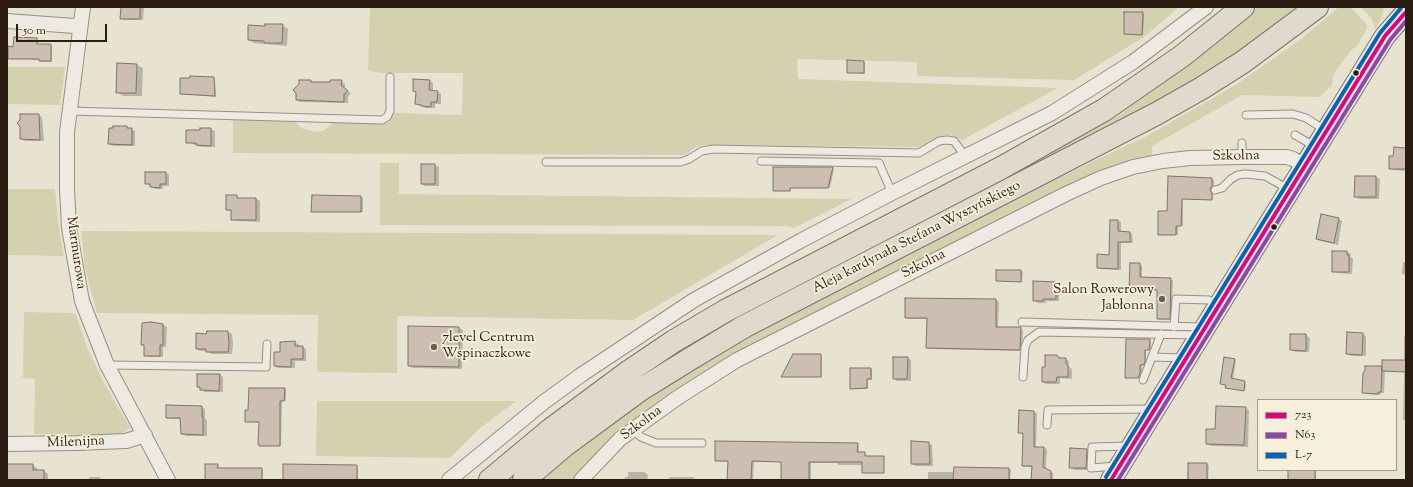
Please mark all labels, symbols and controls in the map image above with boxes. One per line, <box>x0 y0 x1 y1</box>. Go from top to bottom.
scale bar <box>18 16 109 42</box>
text: 50 m <box>23 22 46 40</box>
unlabelled marker <box>1351 68 1361 78</box>
street label: Szkolna <box>1212 148 1260 166</box>
street label: Aleja kardynała Stefana Wyszyńskiego <box>810 178 1024 298</box>
street label: Marmurowa <box>62 216 88 290</box>
unlabelled marker <box>1269 222 1279 232</box>
street label: Szkolna <box>899 247 949 283</box>
place label: Salon Rowerowy Jabłonna <box>1053 283 1154 316</box>
marker: Salon Rowerowy Jabłonna <box>1157 294 1167 304</box>
place label: 7level Centrum Wspinaczkowe <box>442 331 535 364</box>
marker: 7level Centrum Wspinaczkowe <box>429 342 439 352</box>
legend <box>1257 399 1397 471</box>
street label: Szkolna <box>618 403 666 445</box>
text: 723 <box>1295 406 1311 424</box>
text: N63 <box>1295 426 1315 444</box>
street label: Milenijna <box>47 434 105 452</box>
text: L-7 <box>1295 446 1312 464</box>

